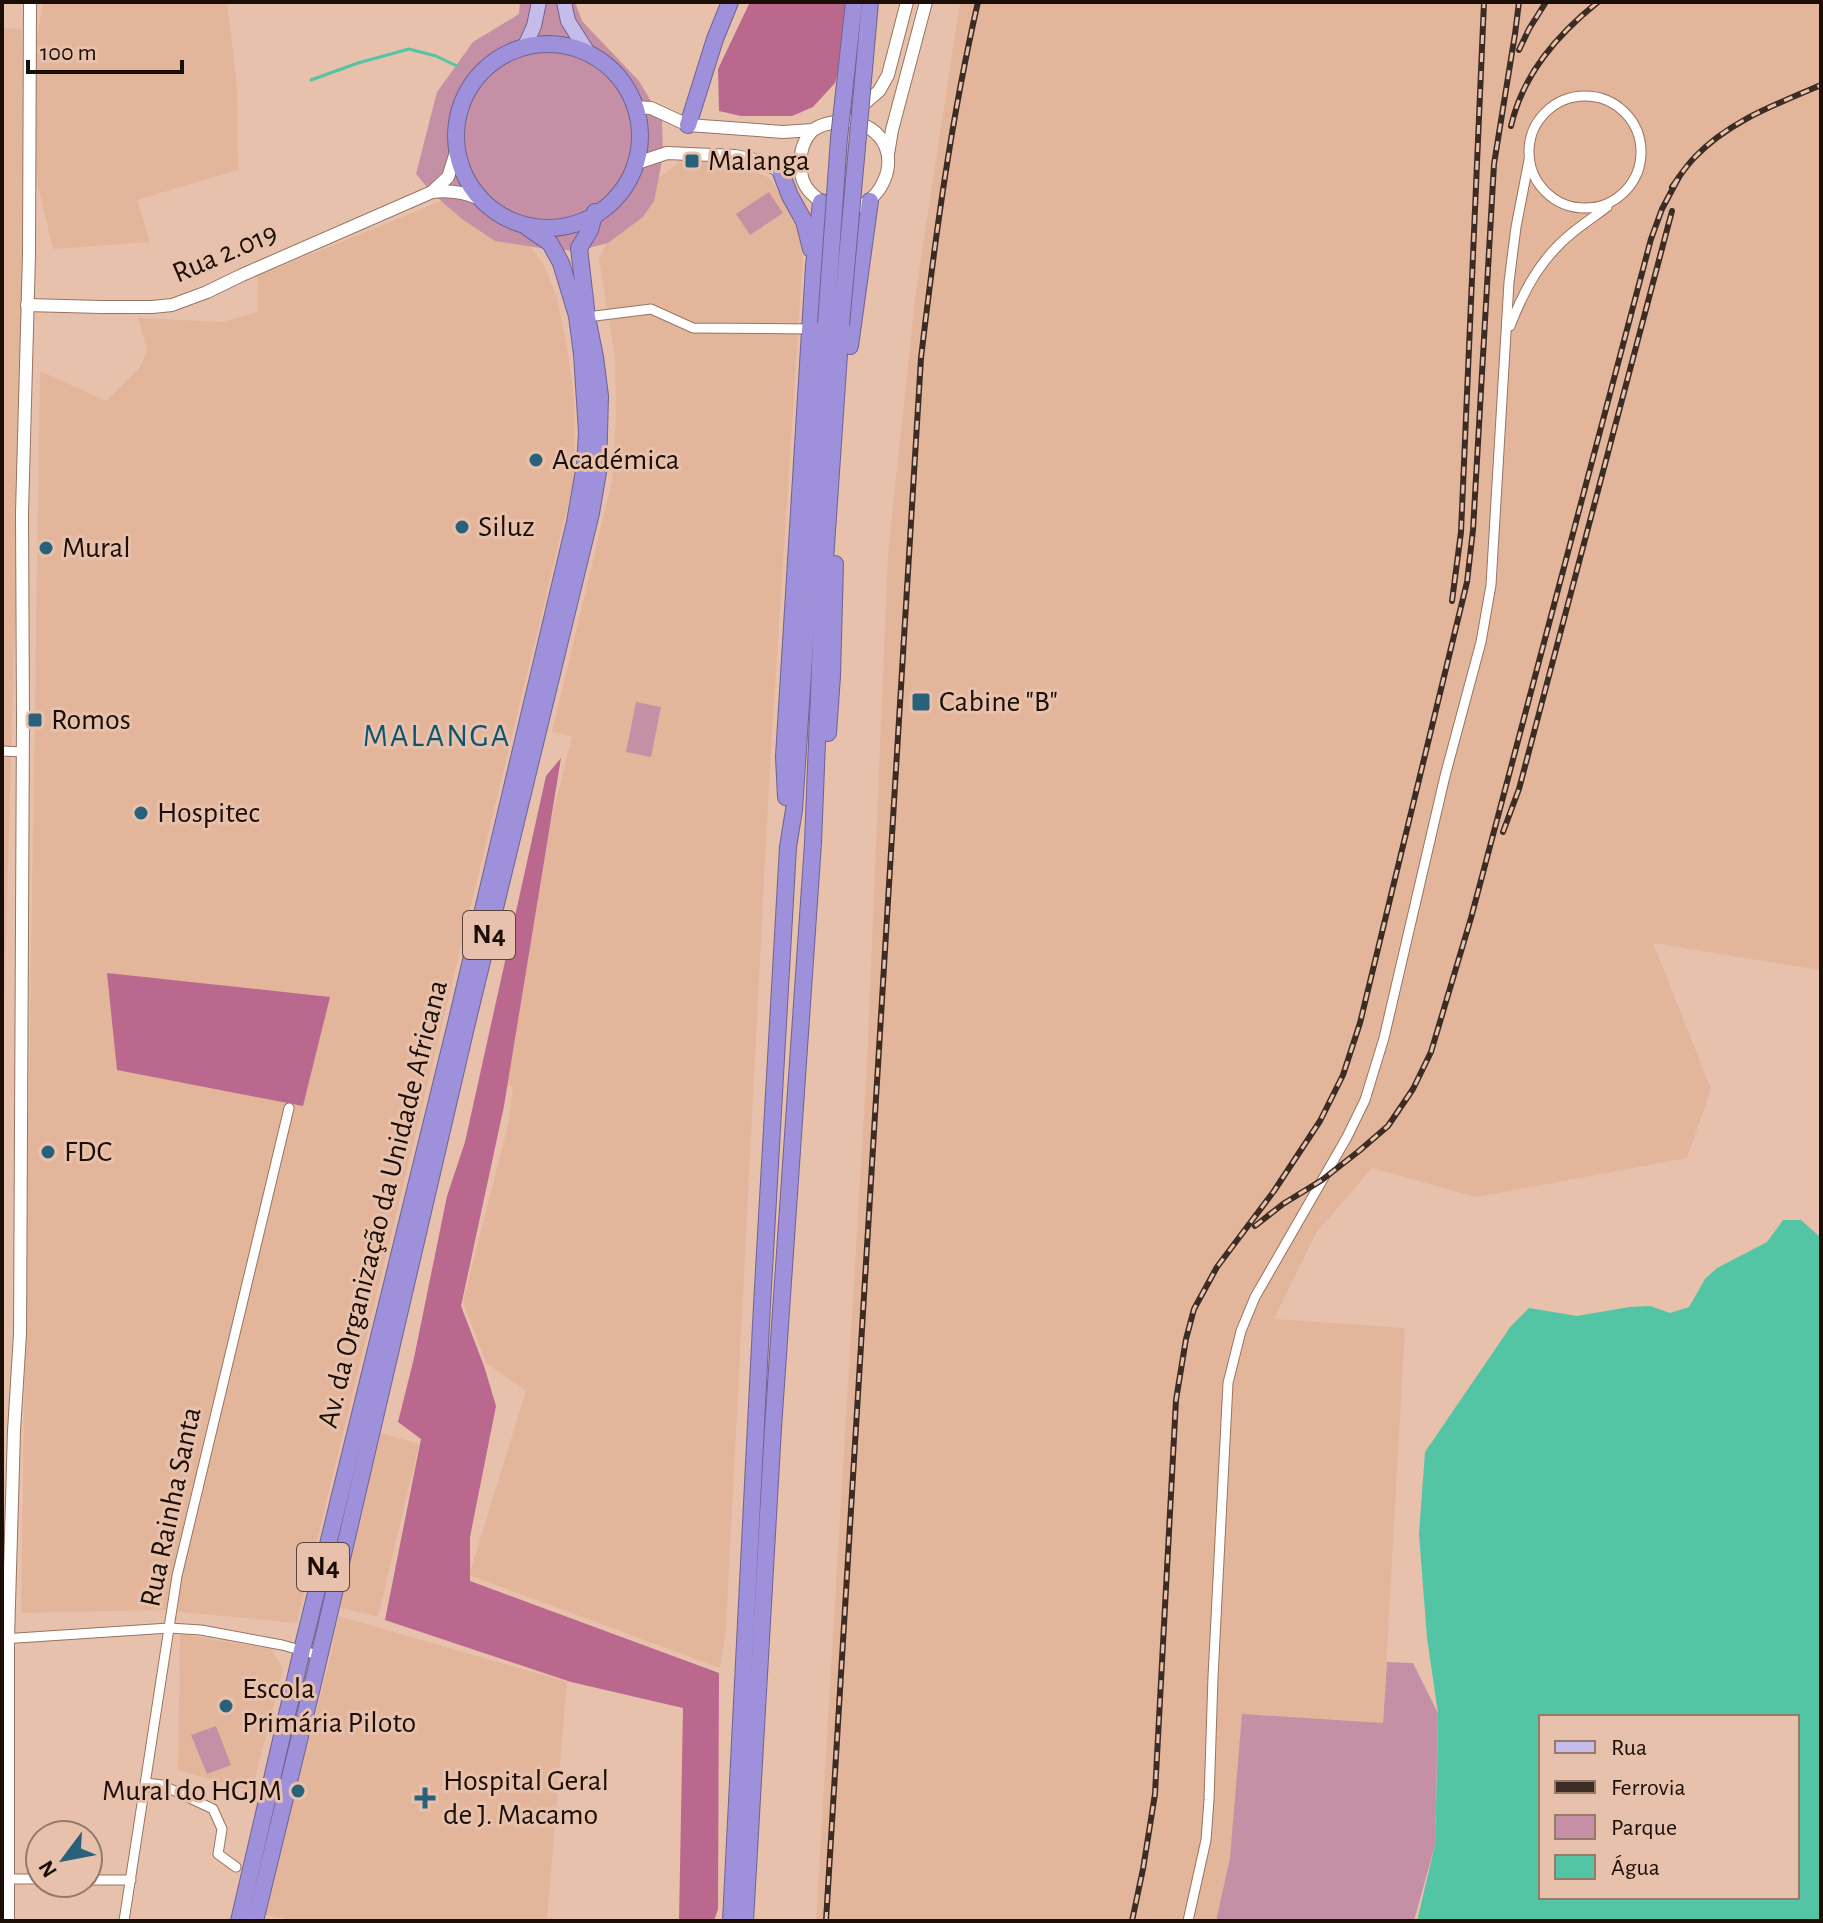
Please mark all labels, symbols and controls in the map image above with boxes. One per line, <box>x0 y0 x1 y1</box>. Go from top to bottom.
scale bar <box>28 24 182 74</box>
text: 100 m <box>40 41 97 65</box>
place label: Malanga <box>708 146 810 176</box>
marker: Malanga <box>683 152 701 170</box>
street label: Rua 2.019 <box>168 218 282 288</box>
place label: Académica <box>552 445 680 475</box>
marker: Académica <box>527 451 545 469</box>
place label: Siluz <box>478 512 535 542</box>
marker: Siluz <box>453 518 471 536</box>
place label: Mural <box>62 533 131 563</box>
marker: Mural <box>37 539 55 557</box>
place label: Cabine "B" <box>939 687 1058 717</box>
marker: Cabine "B" <box>910 691 932 713</box>
place label: Romos <box>51 705 131 735</box>
marker: Romos <box>26 711 44 729</box>
district label: MALANGA <box>363 720 511 752</box>
place label: Hospitec <box>157 798 260 828</box>
marker: Hospitec <box>132 804 150 822</box>
road number: N4 <box>463 911 515 959</box>
street label: Av. da Organização da Unidade Africana <box>313 977 453 1431</box>
place label: FDC <box>64 1137 112 1167</box>
marker: FDC <box>39 1143 57 1161</box>
street label: Rua Rainha Santa <box>135 1404 207 1610</box>
road number: N4 <box>297 1543 349 1591</box>
place label: Escola Primária Piloto <box>242 1674 416 1738</box>
marker: Escola Primária Piloto <box>217 1697 235 1715</box>
legend <box>1539 1715 1799 1899</box>
text: Rua <box>1611 1736 1647 1760</box>
place label: Hospital Geral de J. Macamo <box>443 1766 609 1830</box>
place label: Mural do HGJM <box>102 1776 282 1806</box>
text: Ferrovia <box>1611 1776 1686 1800</box>
marker: Mural do HGJM <box>289 1782 307 1800</box>
marker: Hospital Geral de J. Macamo <box>414 1787 436 1809</box>
text: Parque <box>1611 1816 1677 1840</box>
north arrow <box>24 1819 104 1899</box>
text: Água <box>1611 1854 1660 1880</box>
text: N <box>35 1857 61 1881</box>

